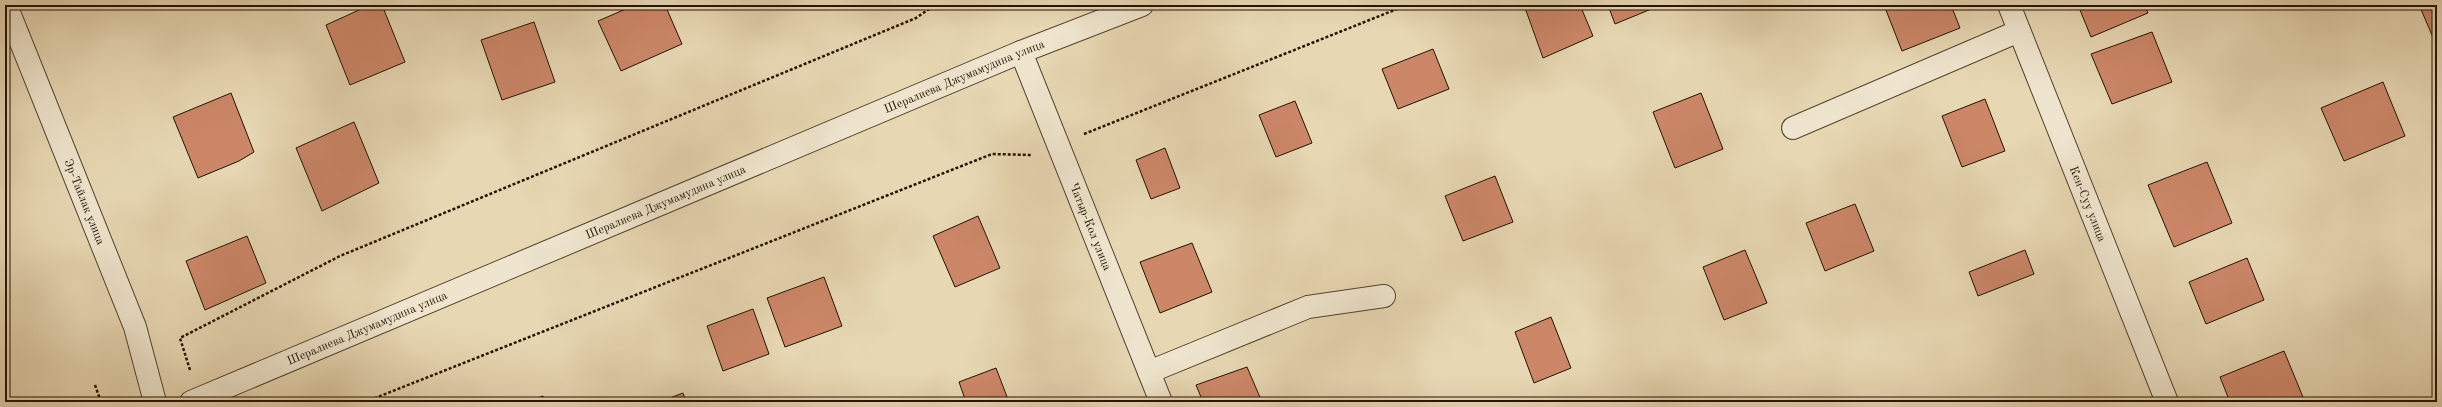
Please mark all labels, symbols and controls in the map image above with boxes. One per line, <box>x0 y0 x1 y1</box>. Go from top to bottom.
street label: Шералиева Джумамудина улица <box>883 38 1046 116</box>
street label: Эр-Тайлак улица <box>61 158 106 247</box>
street label: Шералиева Джумамудина улица <box>584 164 748 242</box>
street label: Кен-Суу улица <box>2067 165 2108 244</box>
street label: Чатыр-Кол улица <box>1067 181 1113 273</box>
street label: Шералиева Джумамудина улица <box>286 290 449 368</box>

